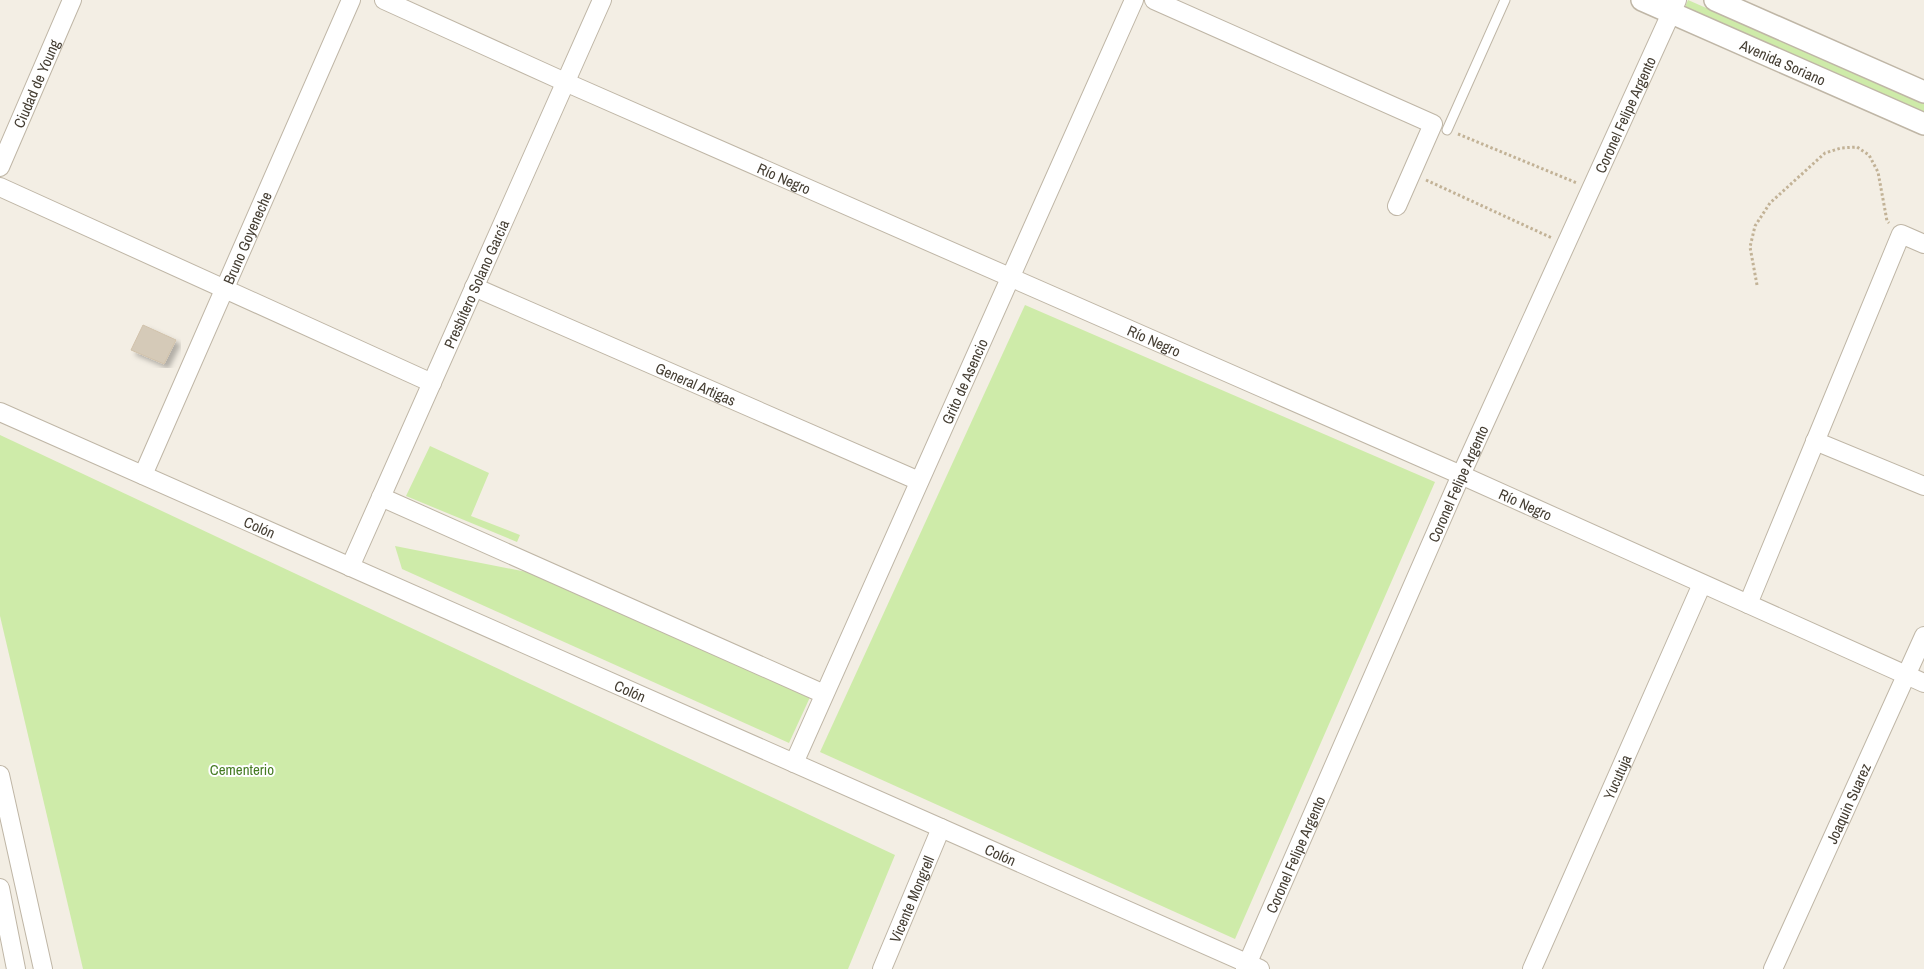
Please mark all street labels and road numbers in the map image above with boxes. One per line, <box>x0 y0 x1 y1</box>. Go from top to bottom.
street label: Avenida Soriano <box>1736 34 1829 90</box>
street label: Ciudad de Young <box>8 36 64 131</box>
street label: Coronel Felipe Argento <box>1589 53 1661 176</box>
street label: Río Negro <box>754 157 814 199</box>
street label: Bruno Goyeneche <box>217 188 276 287</box>
street label: Presbítero Solano García <box>438 216 514 351</box>
street label: Río Negro <box>1124 320 1184 361</box>
street label: Grito de Asencio <box>936 335 992 427</box>
street label: General Artigas <box>652 357 739 410</box>
street label: Coronel Felipe Argento <box>1422 421 1493 545</box>
street label: Río Negro <box>1496 483 1556 525</box>
street label: Colón <box>241 511 279 543</box>
street label: Colón <box>611 674 649 707</box>
street label: Yucutuja <box>1598 751 1636 803</box>
street label: Joaquin Suarez <box>1821 760 1876 847</box>
street label: Coronel Felipe Argento <box>1260 792 1330 916</box>
street label: Colón <box>982 838 1020 870</box>
street label: Vicente Mongrell <box>884 852 939 945</box>

